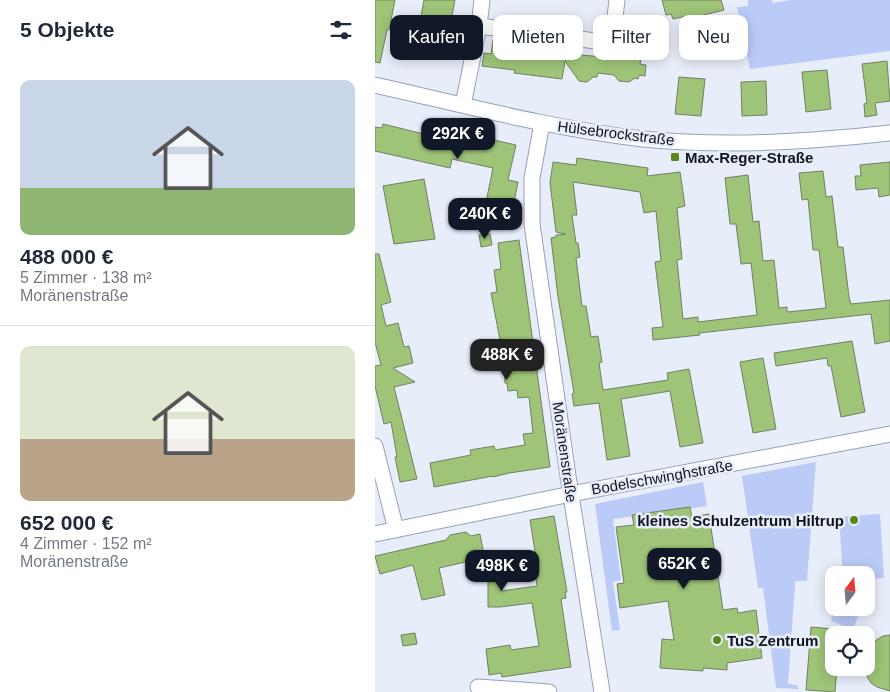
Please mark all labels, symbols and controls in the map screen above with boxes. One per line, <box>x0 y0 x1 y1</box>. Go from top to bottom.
chip: Kaufen <box>390 15 483 60</box>
chip: Mieten <box>493 15 583 60</box>
chip: Filter <box>593 15 669 60</box>
chip: Neu <box>679 15 748 60</box>
icon: filters <box>327 16 355 44</box>
text: 5 Objekte <box>20 18 115 41</box>
icon: home <box>143 113 233 203</box>
street label: Hülsebrockstraße <box>557 117 675 149</box>
pin: 292K € <box>417 118 499 160</box>
text: 292K € <box>432 125 484 142</box>
place label: Max-Reger-Straße <box>685 149 813 166</box>
marker: Max-Reger-Straße <box>669 151 681 163</box>
pin: 240K € <box>444 198 526 240</box>
text: 240K € <box>459 205 511 222</box>
text: 488 000 € <box>20 245 113 268</box>
text: 5 Zimmer · 138 m² <box>20 269 152 286</box>
text: Moränenstraße <box>20 287 129 304</box>
pin: 488K € <box>466 338 548 381</box>
text: 488K € <box>481 346 533 363</box>
icon: home <box>143 378 233 468</box>
street label: Moränenstraße <box>550 400 580 504</box>
street label: Bodelschwinghstraße <box>590 456 734 498</box>
text: 652 000 € <box>20 511 113 534</box>
place label: kleines Schulzentrum Hiltrup <box>637 512 844 529</box>
marker: kleines Schulzentrum Hiltrup <box>848 514 860 526</box>
text: 4 Zimmer · 152 m² <box>20 535 152 552</box>
pin: 652K € <box>643 548 725 590</box>
pin: 498K € <box>461 550 543 592</box>
text: Moränenstraße <box>20 553 129 570</box>
text: 652K € <box>658 555 710 572</box>
text: 498K € <box>476 557 528 574</box>
north arrow <box>825 566 875 616</box>
map controls <box>825 566 875 676</box>
button: locate <box>825 626 875 676</box>
place label: TuS Zentrum <box>727 632 818 649</box>
marker: TuS Zentrum <box>711 634 723 646</box>

